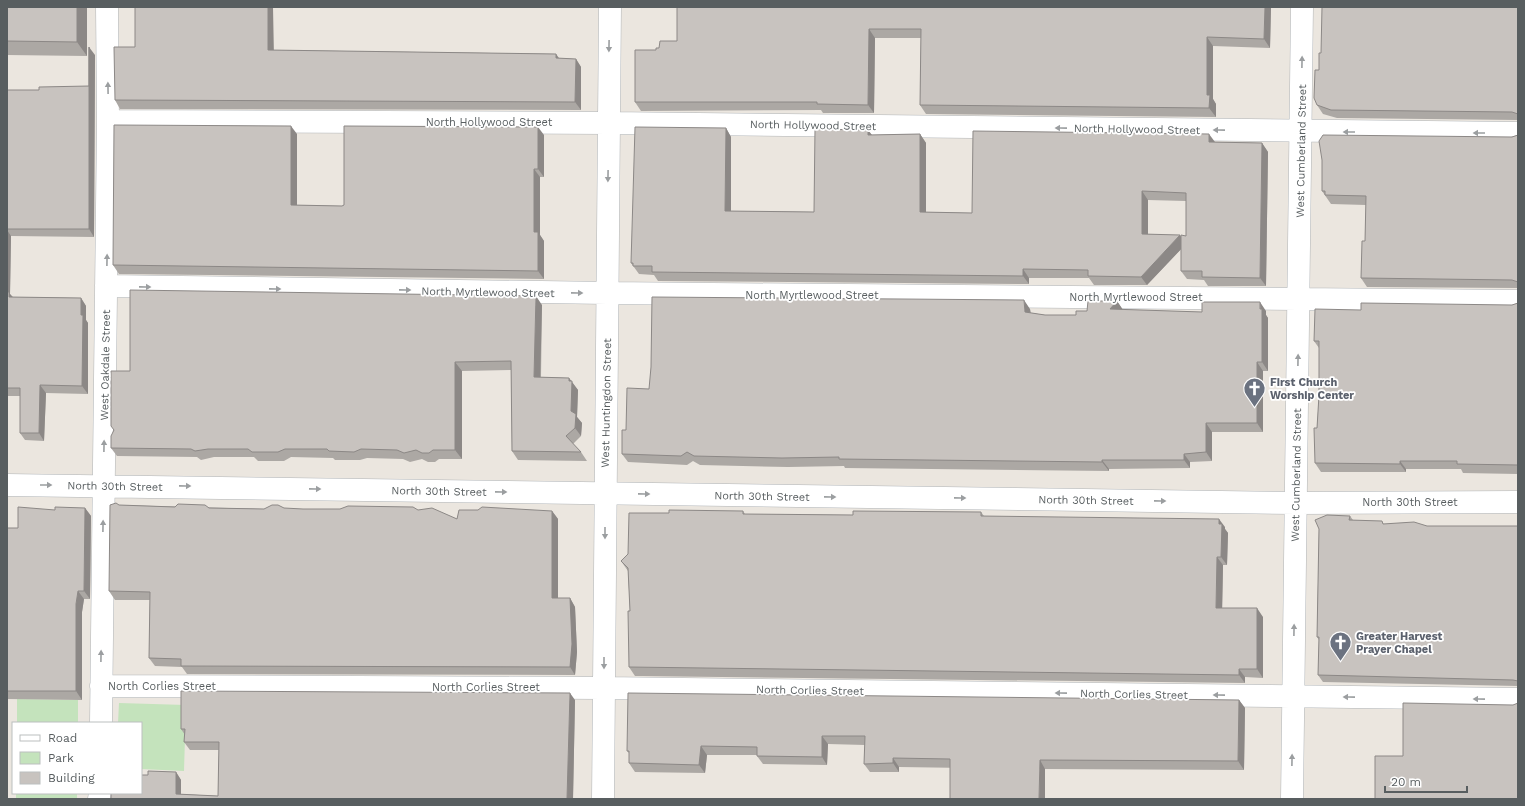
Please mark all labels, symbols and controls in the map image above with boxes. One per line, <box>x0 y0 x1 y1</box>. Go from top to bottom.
one-way arrow <box>606 40 613 52</box>
one-way arrow <box>1299 55 1305 68</box>
one-way arrow <box>105 81 111 94</box>
street label: West Cumberland Street <box>1294 84 1309 218</box>
street label: North Hollywood Street <box>426 116 553 129</box>
street label: North Hollywood Street <box>750 118 877 133</box>
street label: North Hollywood Street <box>1074 122 1201 137</box>
one-way arrow <box>1055 125 1067 132</box>
one-way arrow <box>1213 127 1225 134</box>
one-way arrow <box>1342 129 1355 135</box>
one-way arrow <box>1472 130 1485 136</box>
one-way arrow <box>605 170 611 183</box>
one-way arrow <box>104 253 110 266</box>
one-way arrow <box>139 284 152 290</box>
street label: North Myrtlewood Street <box>421 285 555 300</box>
one-way arrow <box>269 286 282 292</box>
one-way arrow <box>399 287 411 294</box>
street label: North Myrtlewood Street <box>745 289 879 302</box>
one-way arrow <box>571 290 584 296</box>
street label: North Myrtlewood Street <box>1069 291 1203 304</box>
street label: West Oakdale Street <box>98 309 113 421</box>
street label: West Huntingdon Street <box>599 338 614 468</box>
one-way arrow <box>1295 353 1301 366</box>
church icon: First Church Worship Center <box>1241 375 1267 408</box>
place label: First Church Worship Center <box>1270 376 1354 402</box>
street label: West Cumberland Street <box>1289 408 1304 542</box>
one-way arrow <box>101 439 107 452</box>
street label: North 30th Street <box>67 479 163 494</box>
one-way arrow <box>40 482 53 488</box>
one-way arrow <box>179 483 191 490</box>
street label: North 30th Street <box>391 484 487 499</box>
one-way arrow <box>309 486 322 492</box>
one-way arrow <box>495 489 508 495</box>
street label: North 30th Street <box>714 489 810 504</box>
one-way arrow <box>638 491 651 497</box>
street label: North 30th Street <box>1038 493 1134 508</box>
one-way arrow <box>824 494 837 500</box>
one-way arrow <box>954 495 967 501</box>
street label: North 30th Street <box>1362 496 1458 509</box>
one-way arrow <box>1154 498 1167 504</box>
one-way arrow <box>100 519 106 532</box>
one-way arrow <box>602 527 608 540</box>
one-way arrow <box>1291 623 1297 636</box>
church icon: Greater Harvest Prayer Chapel <box>1327 629 1353 662</box>
place label: Greater Harvest Prayer Chapel <box>1356 630 1443 656</box>
one-way arrow <box>98 650 105 662</box>
one-way arrow <box>601 657 607 670</box>
street label: North Corlies Street <box>108 680 216 693</box>
street label: North Corlies Street <box>432 681 540 694</box>
street label: North Corlies Street <box>756 683 864 698</box>
street label: North Corlies Street <box>1080 687 1188 702</box>
one-way arrow <box>1054 690 1067 696</box>
one-way arrow <box>1212 692 1225 698</box>
one-way arrow <box>1342 694 1355 700</box>
one-way arrow <box>1472 696 1485 702</box>
legend <box>12 722 142 794</box>
text: Road <box>48 731 77 745</box>
text: Park <box>48 751 74 765</box>
one-way arrow <box>1289 753 1295 766</box>
scale bar <box>1385 768 1467 794</box>
text: Building <box>48 771 95 785</box>
text: 20 m <box>1391 775 1421 789</box>

